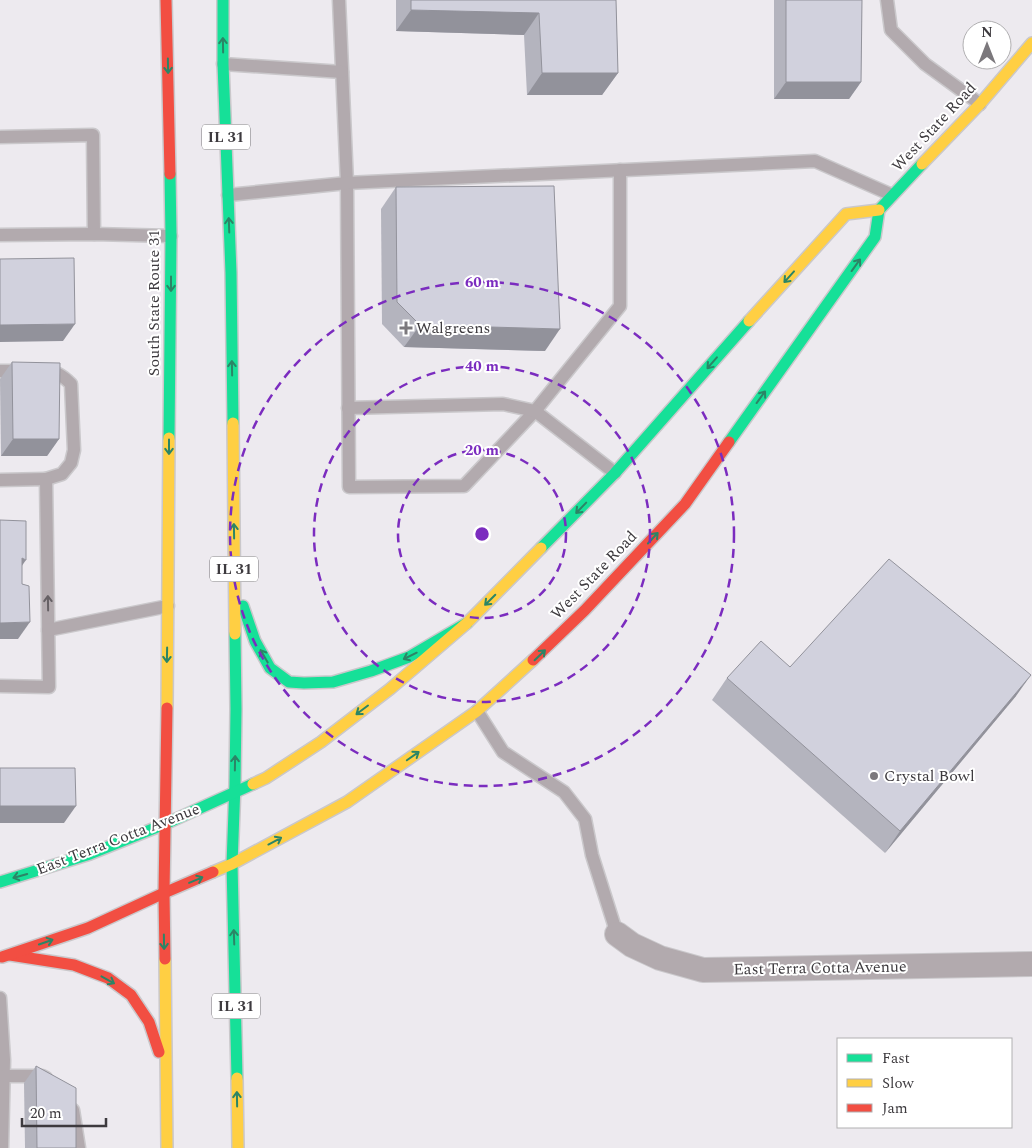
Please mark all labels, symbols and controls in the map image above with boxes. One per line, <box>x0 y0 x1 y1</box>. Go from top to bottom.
north arrow <box>962 20 1012 70</box>
text: N <box>981 22 993 43</box>
one-way arrow <box>218 37 228 53</box>
one-way arrow <box>163 58 173 74</box>
street label: West State Road <box>886 77 982 177</box>
road number: IL 31 <box>202 124 250 150</box>
one-way arrow <box>225 217 234 233</box>
street label: South State Route 31 <box>142 230 166 376</box>
one-way arrow <box>850 258 861 272</box>
text: 60 m <box>465 271 500 294</box>
one-way arrow <box>783 271 795 284</box>
one-way arrow <box>166 276 176 292</box>
place label: Walgreens <box>416 316 490 340</box>
marker: Walgreens <box>400 322 412 334</box>
text: 40 m <box>465 355 500 378</box>
one-way arrow <box>707 356 718 369</box>
one-way arrow <box>227 360 237 376</box>
one-way arrow <box>756 390 766 404</box>
one-way arrow <box>164 438 174 455</box>
text: 20 m <box>465 439 500 462</box>
one-way arrow <box>575 501 587 514</box>
one-way arrow <box>229 523 239 539</box>
centre of rings <box>473 525 491 543</box>
street label: West State Road <box>545 525 643 625</box>
one-way arrow <box>647 532 659 544</box>
road number: IL 31 <box>210 556 258 582</box>
one-way arrow <box>484 594 496 606</box>
one-way arrow <box>43 595 53 612</box>
one-way arrow <box>162 646 172 663</box>
one-way arrow <box>533 649 546 661</box>
one-way arrow <box>258 650 268 664</box>
one-way arrow <box>403 652 418 661</box>
one-way arrow <box>355 705 369 715</box>
one-way arrow <box>406 751 420 761</box>
one-way arrow <box>230 755 240 772</box>
place label: Crystal Bowl <box>884 764 975 788</box>
marker: Crystal Bowl <box>868 770 880 782</box>
street label: East Terra Cotta Avenue <box>33 797 203 881</box>
one-way arrow <box>267 836 282 845</box>
one-way arrow <box>12 871 28 881</box>
one-way arrow <box>188 874 203 884</box>
one-way arrow <box>229 929 239 946</box>
one-way arrow <box>160 934 169 950</box>
one-way arrow <box>38 937 53 946</box>
street label: East Terra Cotta Avenue <box>733 954 907 982</box>
one-way arrow <box>100 975 114 985</box>
road number: IL 31 <box>212 994 260 1018</box>
legend <box>837 1038 1012 1128</box>
text: Fast <box>882 1047 910 1070</box>
text: Slow <box>882 1072 914 1095</box>
one-way arrow <box>232 1092 242 1108</box>
scale bar <box>22 1096 106 1128</box>
text: Jam <box>882 1097 908 1120</box>
text: 20 m <box>30 1102 62 1125</box>

